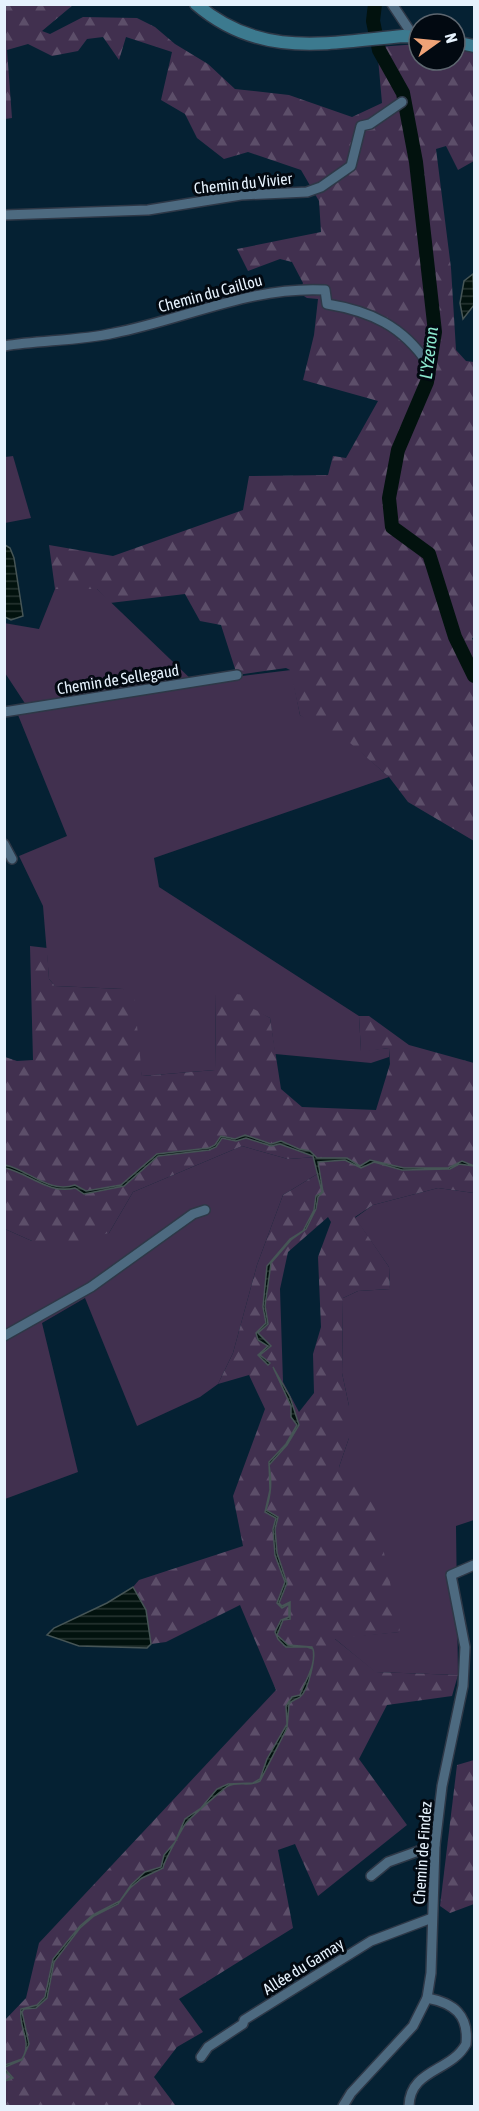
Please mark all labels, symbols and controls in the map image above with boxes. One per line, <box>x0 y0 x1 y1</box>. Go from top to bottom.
north arrow <box>407 12 467 72</box>
text: N <box>442 31 461 45</box>
street label: Chemin du Vivier <box>193 169 293 197</box>
street label: Chemin du Caillou <box>156 270 264 316</box>
water label: L'Yzeron <box>415 325 442 380</box>
street label: Chemin de Sellegaud <box>56 660 180 699</box>
street label: Chemin de Findez <box>409 1801 435 1905</box>
street label: Allée du Gamay <box>259 1934 348 1999</box>

